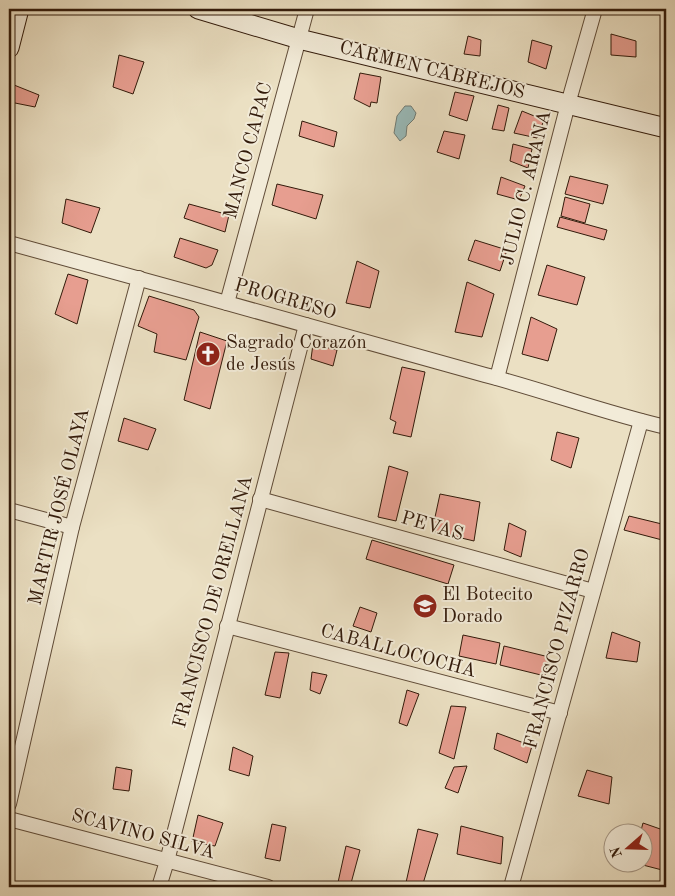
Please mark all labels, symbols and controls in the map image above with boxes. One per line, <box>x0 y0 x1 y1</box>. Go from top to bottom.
street label: CARMEN CABREJOS <box>337 39 527 103</box>
street label: MANCO CAPAC <box>222 81 276 221</box>
street label: JULIO C. ARANA <box>499 108 556 267</box>
street label: PROGRESO <box>232 276 338 324</box>
place label: Sagrado Corazón de Jesús <box>226 334 367 375</box>
church icon: Sagrado Corazón de Jesús <box>195 341 221 367</box>
street label: MARTIR JOSÉ OLAYA <box>22 405 94 607</box>
street label: FRANCISCO DE ORELLANA <box>171 473 257 730</box>
street label: PEVAS <box>398 509 466 545</box>
street label: FRANCISCO PIZARRO <box>522 547 594 751</box>
place label: El Botecito Dorado <box>442 586 533 627</box>
school or university icon: El Botecito Dorado <box>412 593 438 619</box>
street label: CABALLOCOCHA <box>318 622 478 682</box>
street label: SCAVINO SILVA <box>69 807 217 863</box>
north arrow <box>602 824 652 874</box>
text: N <box>608 844 625 860</box>

